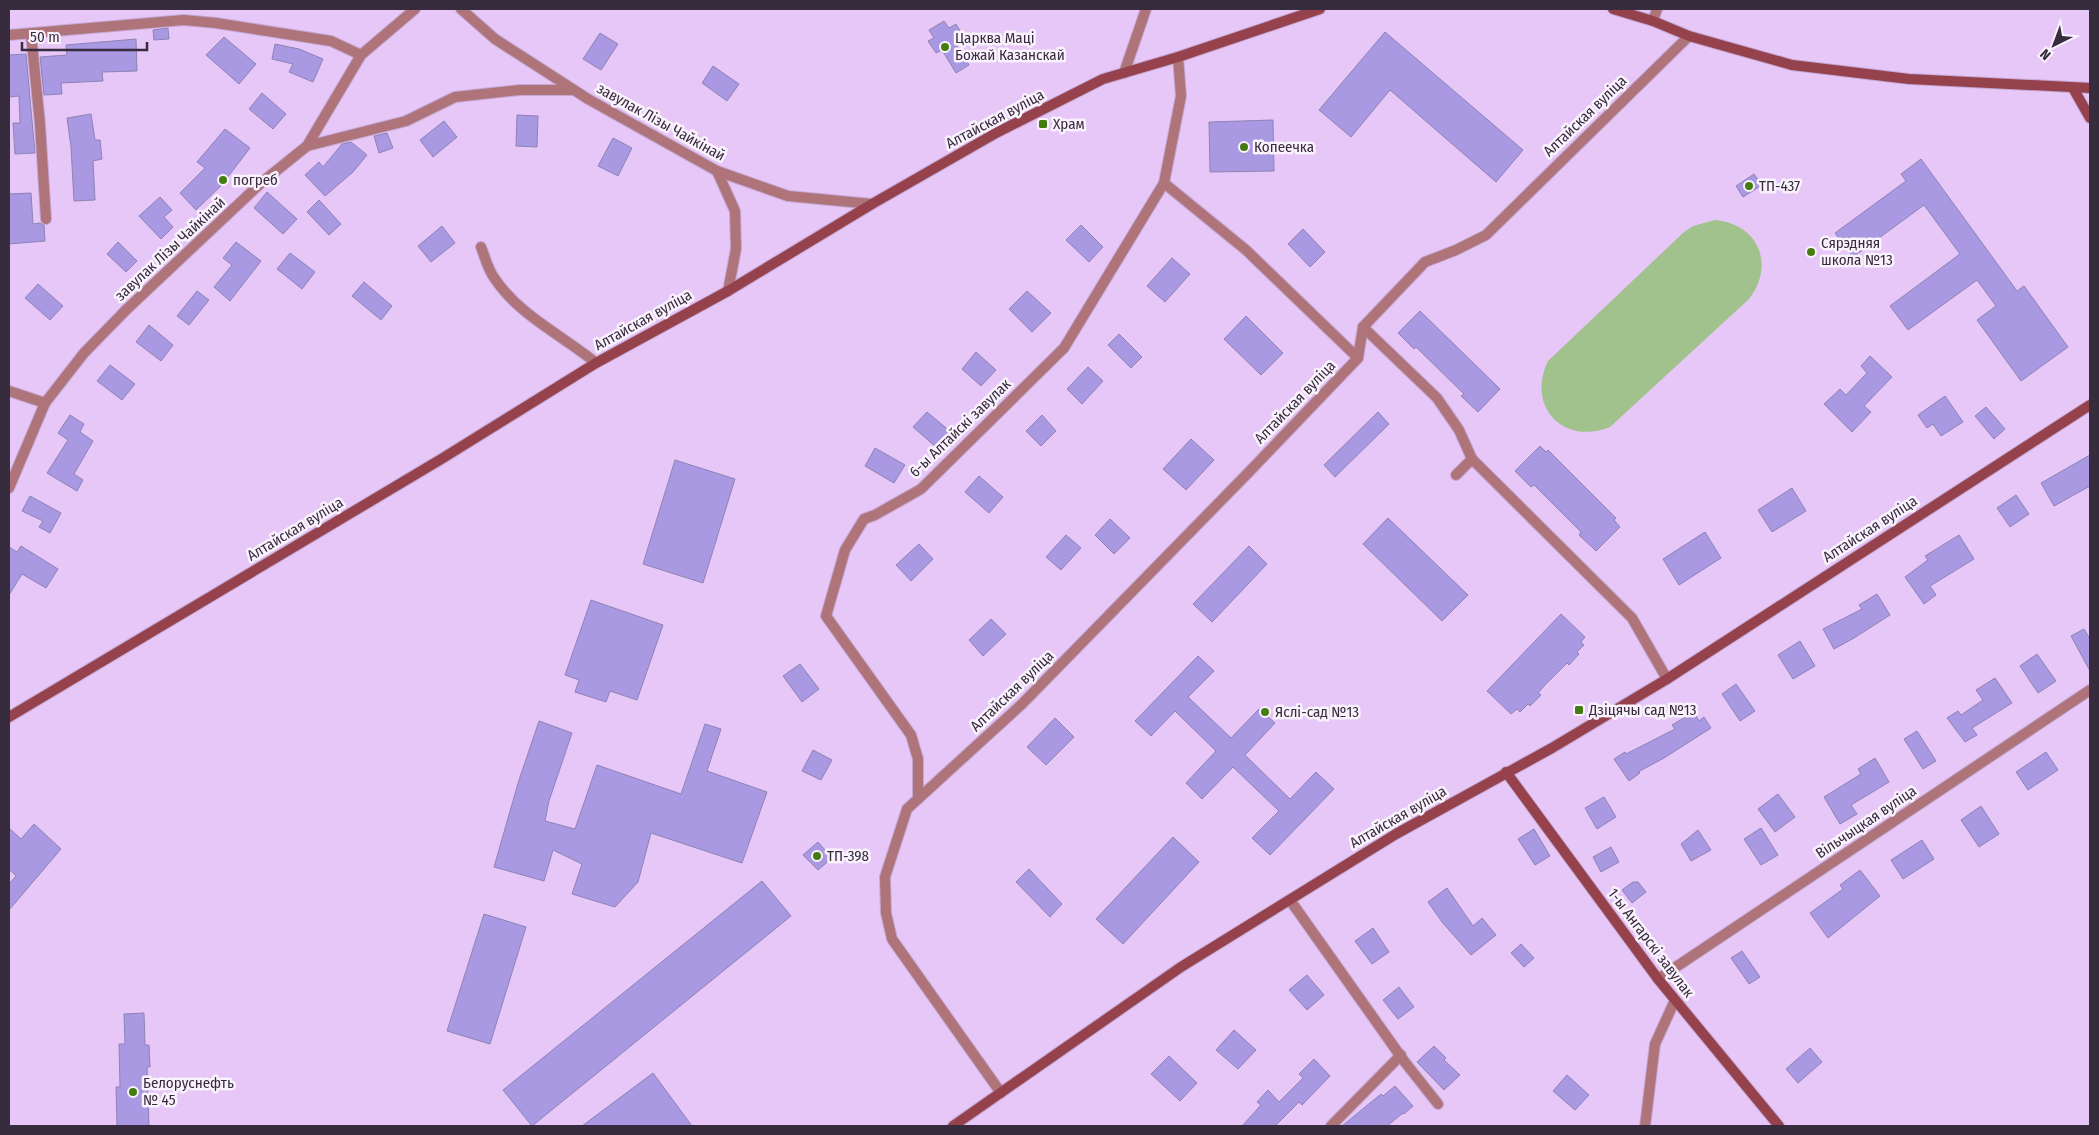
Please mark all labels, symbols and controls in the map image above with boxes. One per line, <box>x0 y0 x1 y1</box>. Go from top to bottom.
scale bar <box>22 20 148 52</box>
north arrow <box>2029 20 2079 70</box>
text: 50 m <box>30 28 60 46</box>
place label: Царква Маці Божай Казанскай <box>955 29 1065 64</box>
marker: Царква Маці Божай Казанскай <box>939 41 951 53</box>
text: N <box>2037 45 2054 63</box>
street label: Алтайская вуліца <box>1540 72 1630 160</box>
street label: завулак Лізы Чайкінай <box>594 79 728 165</box>
street label: Алтайская вуліца <box>943 86 1047 152</box>
place label: Храм <box>1053 115 1085 133</box>
marker: Храм <box>1037 118 1049 130</box>
place label: Копеечка <box>1254 138 1314 156</box>
marker: Копеечка <box>1238 141 1250 153</box>
place label: погреб <box>233 171 278 189</box>
marker: погреб <box>217 174 229 186</box>
place label: ТП-437 <box>1759 177 1800 195</box>
marker: ТП-437 <box>1743 180 1755 192</box>
street label: завулак Лізы Чайкінай <box>111 193 229 305</box>
place label: Сярэдняя школа №13 <box>1821 234 1893 269</box>
marker: Сярэдняя школа №13 <box>1805 246 1817 258</box>
street label: Алтайская вуліца <box>591 286 695 354</box>
street label: Алтайская вуліца <box>1251 357 1339 447</box>
street label: 6-ы Алтайскі завулак <box>906 375 1014 481</box>
street label: Алтайская вуліца <box>1819 492 1921 566</box>
street label: Алтайская вуліца <box>244 493 346 565</box>
street label: Алтайская вуліца <box>967 647 1057 735</box>
place label: Дзіцячы сад №13 <box>1588 701 1697 719</box>
place label: Яслі-сад №13 <box>1275 703 1359 721</box>
marker: Дзіцячы сад №13 <box>1573 704 1585 716</box>
marker: Яслі-сад №13 <box>1259 706 1271 718</box>
street label: Алтайская вуліца <box>1346 782 1450 852</box>
street label: Вільчыцкая вуліца <box>1812 782 1920 862</box>
place label: ТП-398 <box>827 847 869 865</box>
marker: ТП-398 <box>811 850 823 862</box>
street label: 1-ы Ангарскі завулак <box>1604 885 1698 1001</box>
place label: Белоруснефть № 45 <box>143 1074 234 1109</box>
marker: Белоруснефть № 45 <box>127 1086 139 1098</box>

